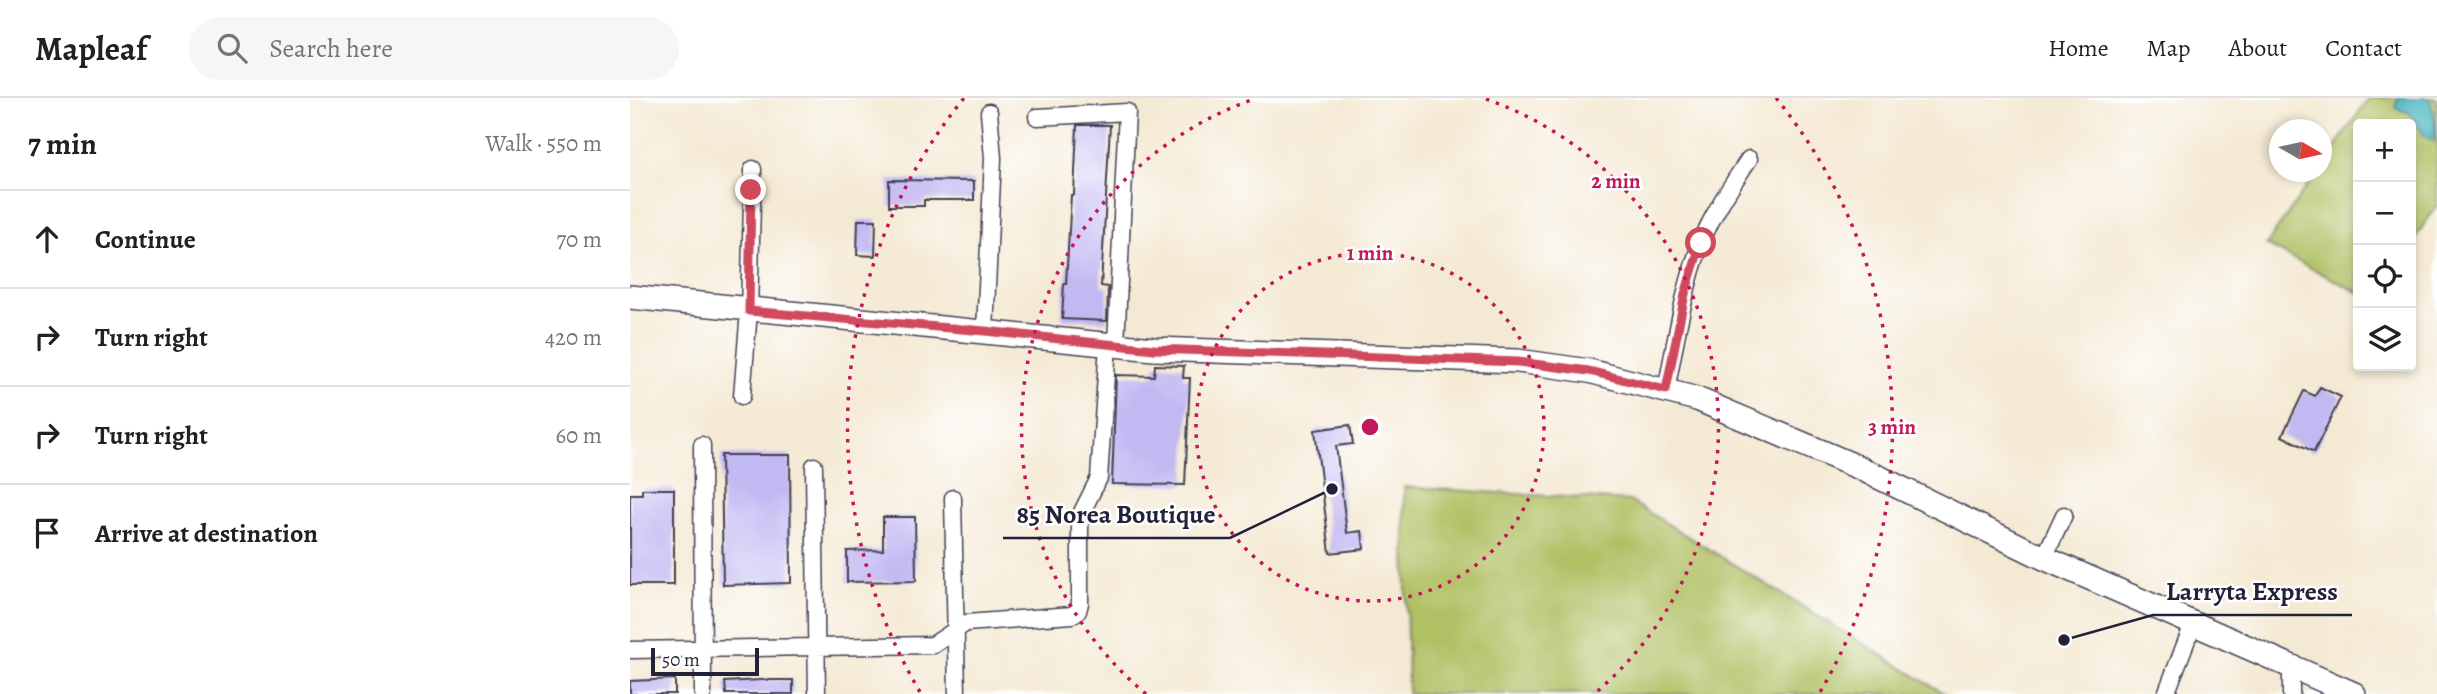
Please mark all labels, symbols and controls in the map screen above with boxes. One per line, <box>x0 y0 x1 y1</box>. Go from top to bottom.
search box <box>189 17 679 80</box>
text: Mapleaf <box>35 26 147 71</box>
icon: search <box>213 29 251 67</box>
text: Search here <box>269 31 393 66</box>
text: Home <box>2048 32 2109 64</box>
text: Map <box>2147 32 2191 64</box>
text: About <box>2229 32 2287 64</box>
text: Contact <box>2325 32 2402 64</box>
north arrow <box>2269 119 2332 182</box>
map controls <box>2353 119 2416 371</box>
button: + <box>2353 119 2416 182</box>
text: 7 min <box>28 124 97 164</box>
text: Walk · 550 m <box>485 128 602 159</box>
text: 2 min <box>1591 167 1641 195</box>
route end <box>735 174 766 205</box>
button: − <box>2353 182 2416 245</box>
icon: ahead <box>28 220 66 258</box>
text: Continue <box>95 222 196 257</box>
text: 70 m <box>556 224 602 255</box>
route start <box>1685 227 1716 258</box>
text: 1 min <box>1347 239 1394 267</box>
button: locate <box>2353 245 2416 308</box>
button: layers <box>2353 308 2416 371</box>
icon: right <box>28 318 66 356</box>
text: Turn right <box>95 320 208 355</box>
text: 420 m <box>545 322 602 353</box>
text: 3 min <box>1868 413 1916 441</box>
centre of rings <box>1358 415 1382 439</box>
icon: right <box>28 416 66 454</box>
text: Turn right <box>95 418 208 453</box>
text: 60 m <box>555 420 602 451</box>
callout: 85 Norea Boutique <box>1003 491 1230 538</box>
text: 85 Norea Boutique <box>1016 497 1216 532</box>
icon: arrive <box>28 514 66 552</box>
text: Arrive at destination <box>95 516 318 551</box>
callout: Larryta Express <box>2153 568 2352 615</box>
text: Larryta Express <box>2166 574 2338 609</box>
scale bar <box>651 645 760 677</box>
text: 50 m <box>662 647 700 673</box>

